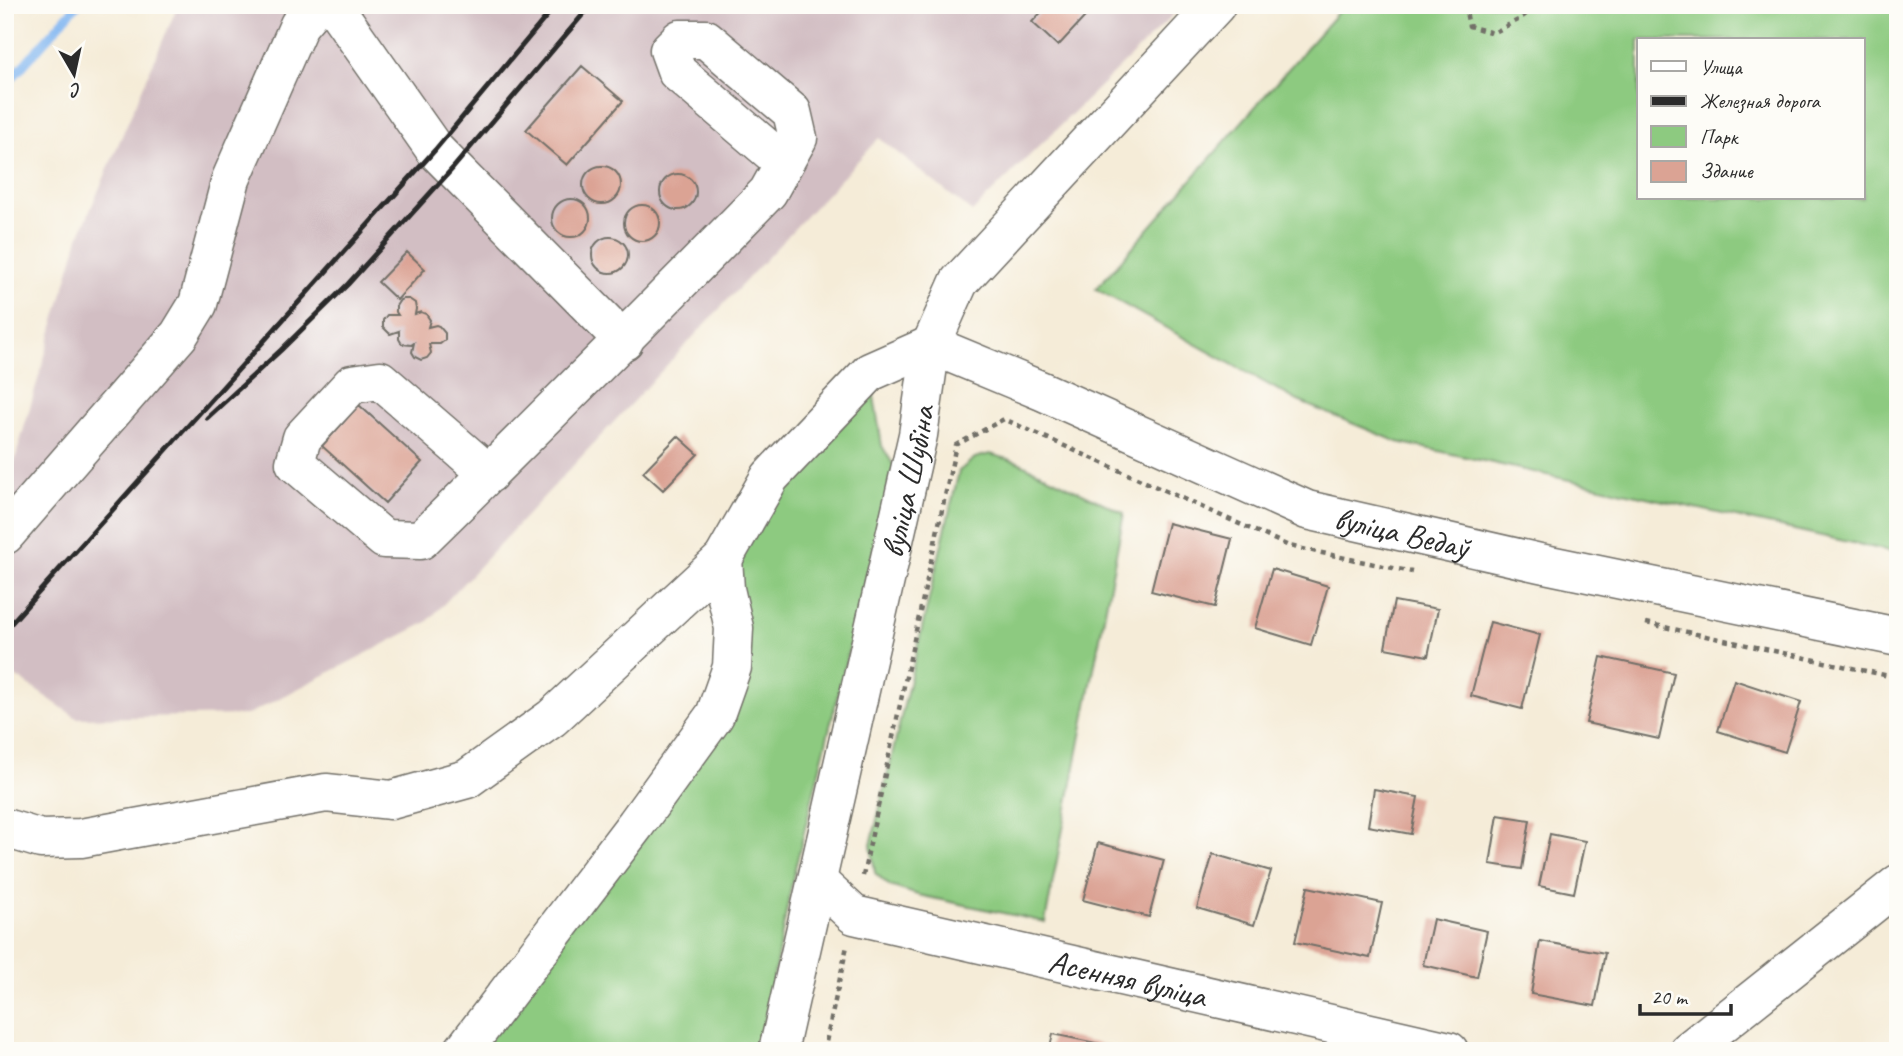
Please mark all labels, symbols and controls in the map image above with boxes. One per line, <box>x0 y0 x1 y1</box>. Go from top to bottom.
north arrow <box>38 38 108 108</box>
legend <box>1637 38 1864 200</box>
text: Улица <box>1700 54 1743 80</box>
text: С <box>67 77 83 103</box>
text: Железная дорога <box>1700 88 1821 114</box>
text: Парк <box>1700 124 1740 150</box>
text: Здание <box>1700 158 1754 184</box>
street label: вуліца Шубіна <box>871 401 944 562</box>
street label: вуліца Ведаў <box>1330 497 1476 569</box>
street label: Асенняя вуліца <box>1045 940 1213 1017</box>
scale bar <box>1640 972 1731 1016</box>
text: 20 m <box>1651 984 1689 1010</box>

